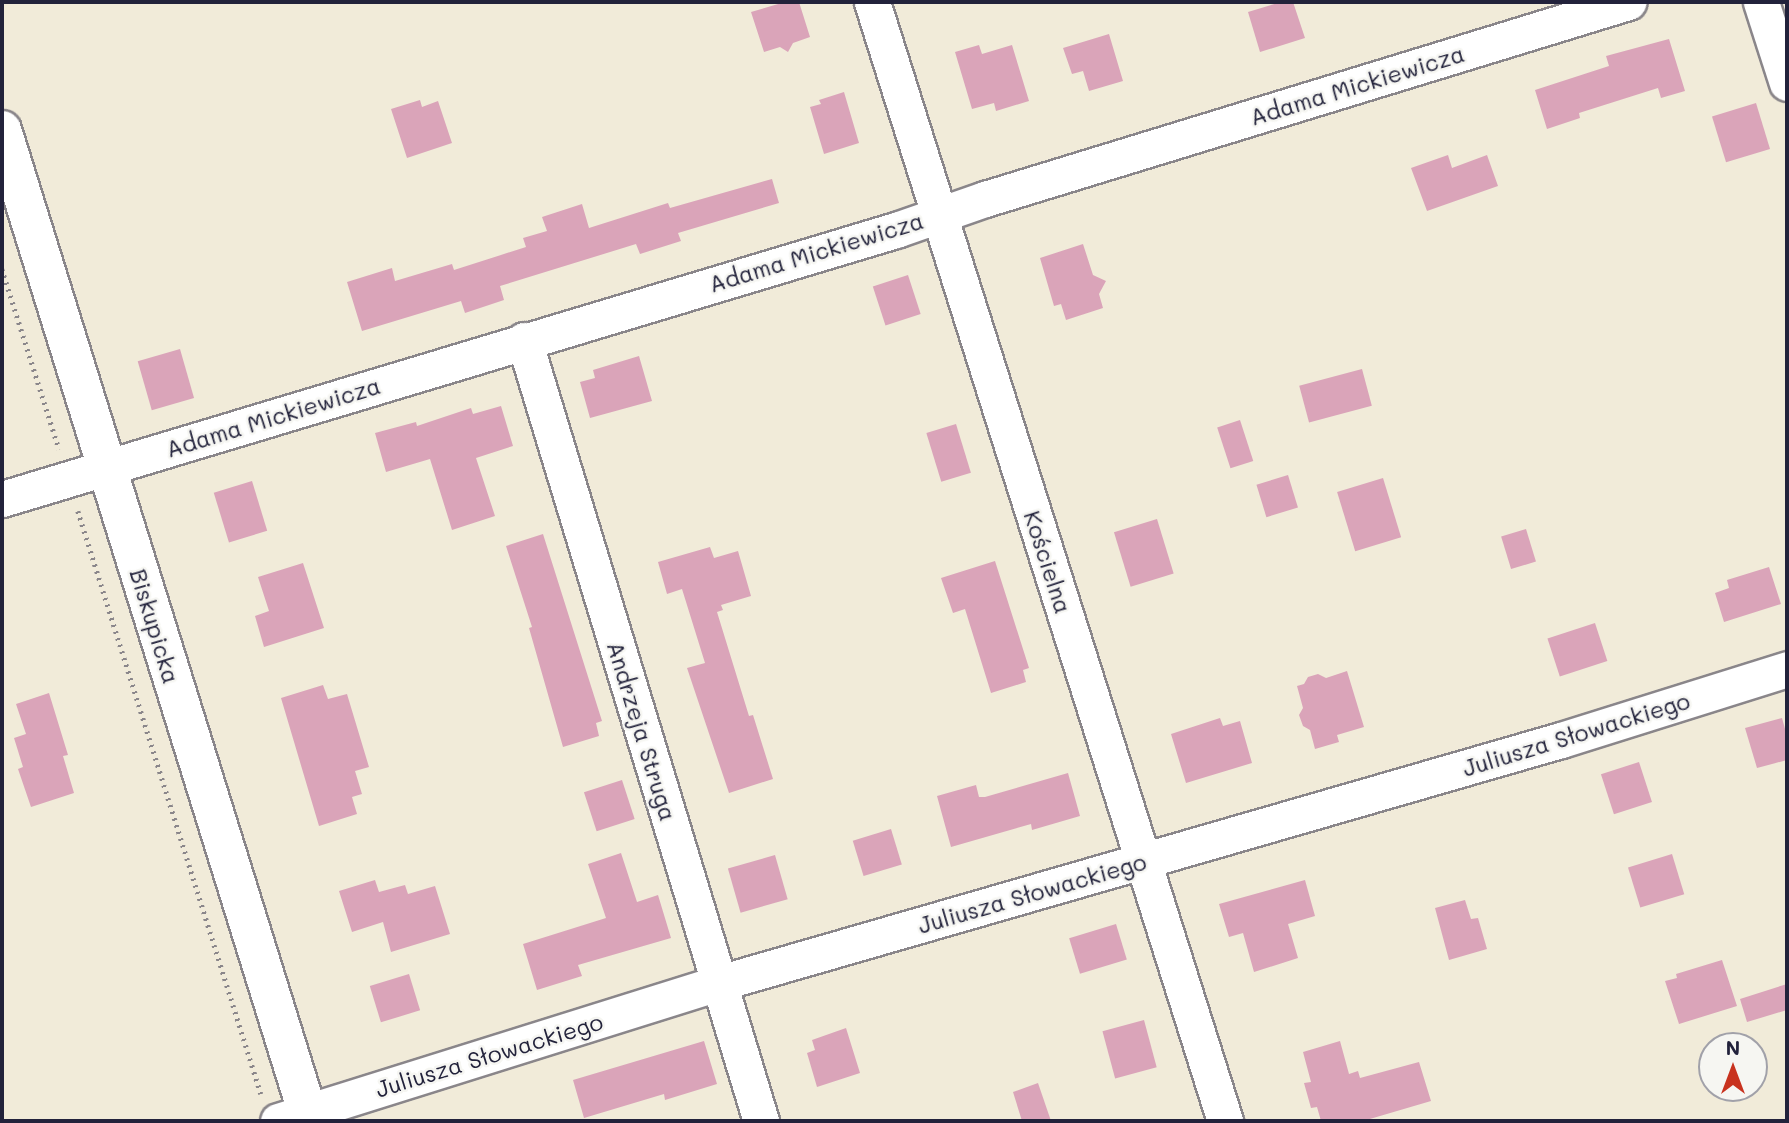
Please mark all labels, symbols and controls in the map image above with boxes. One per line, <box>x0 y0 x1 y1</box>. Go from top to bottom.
street label: Adama Mickiewicza <box>1246 39 1468 131</box>
street label: Adama Mickiewicza <box>705 206 927 298</box>
street label: Adama Mickiewicza <box>162 371 384 463</box>
street label: Kościelna <box>1018 507 1078 617</box>
street label: Biskupicka <box>124 565 186 687</box>
street label: Andrzeja Struga <box>602 638 682 824</box>
street label: Juliusza Słowackiego <box>1459 686 1693 782</box>
street label: Juliusza Słowackiego <box>915 847 1149 939</box>
street label: Juliusza Słowackiego <box>372 1007 606 1103</box>
north arrow <box>1698 1032 1768 1102</box>
text: N <box>1726 1035 1740 1060</box>

